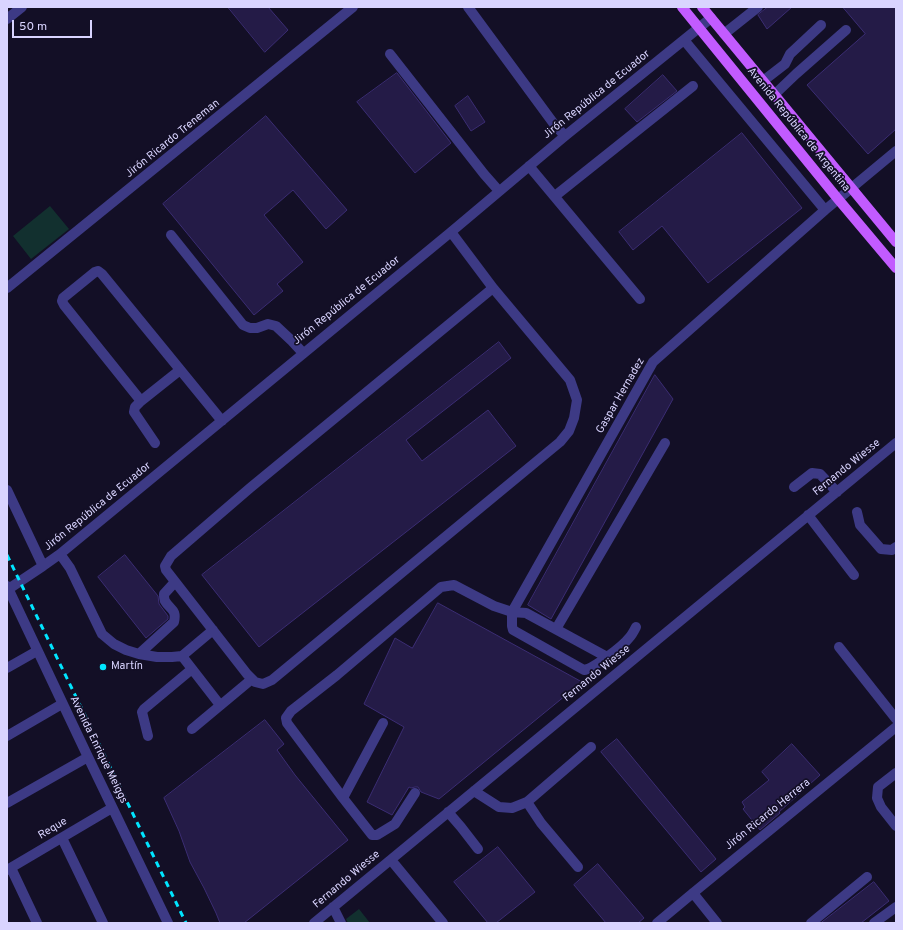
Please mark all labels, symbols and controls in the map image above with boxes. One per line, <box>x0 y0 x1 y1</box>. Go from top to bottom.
scale bar <box>14 12 94 38</box>
text: 50 m <box>19 19 47 35</box>
street label: Jirón República de Ecuador <box>541 48 653 142</box>
street label: Avenida República de Argentina <box>744 65 852 195</box>
street label: Jirón Ricardo Treneman <box>123 97 223 181</box>
street label: Jirón República de Ecuador <box>291 254 403 348</box>
street label: Gaspar Hernadez <box>594 356 648 436</box>
street label: Fernando Wiesse <box>811 437 883 499</box>
street label: Jirón República de Ecuador <box>42 460 154 554</box>
street label: Fernando Wiesse <box>561 643 633 705</box>
place label: Martín <box>111 660 143 674</box>
marker: Martín <box>98 662 108 672</box>
street label: Avenida Enrique Meiggs <box>66 694 130 806</box>
street label: Jirón Ricardo Herrera <box>723 777 813 853</box>
street label: Reque <box>36 815 70 843</box>
street label: Fernando Wiesse <box>311 848 383 912</box>

